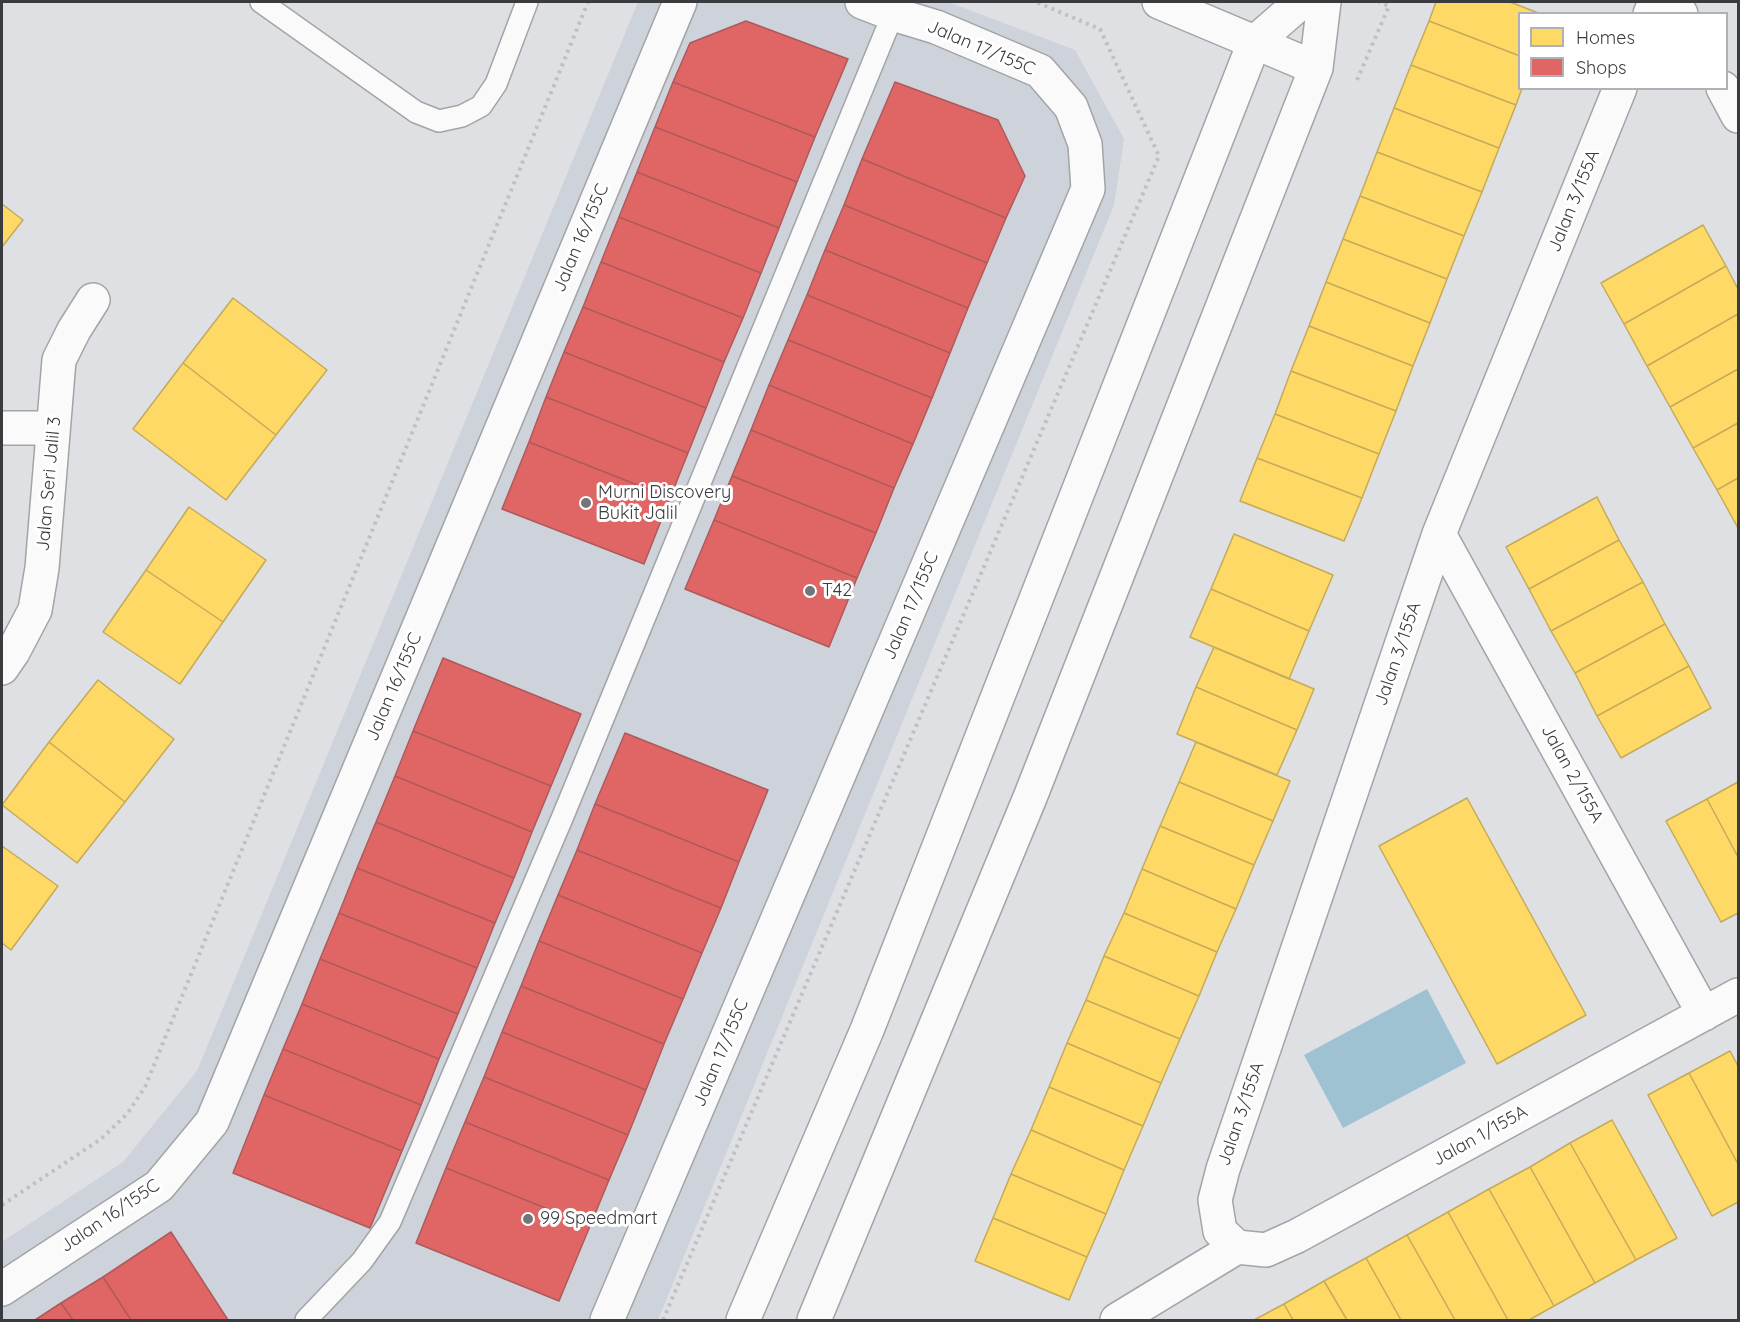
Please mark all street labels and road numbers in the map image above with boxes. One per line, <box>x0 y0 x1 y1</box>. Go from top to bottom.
street label: Jalan 17/155C <box>924 16 1038 80</box>
street label: Jalan 3/155A <box>1544 147 1604 255</box>
street label: Jalan 16/155C <box>549 181 613 295</box>
street label: Jalan Seri Jalil 3 <box>32 416 66 552</box>
street label: Jalan 17/155C <box>879 549 943 663</box>
street label: Jalan 3/155A <box>1370 599 1426 709</box>
street label: Jalan 16/155C <box>362 630 426 744</box>
street label: Jalan 2/155A <box>1536 721 1608 827</box>
street label: Jalan 17/155C <box>689 996 753 1110</box>
street label: Jalan 3/155A <box>1213 1059 1269 1169</box>
street label: Jalan 1/155A <box>1429 1101 1531 1171</box>
street label: Jalan 16/155C <box>56 1175 164 1257</box>

